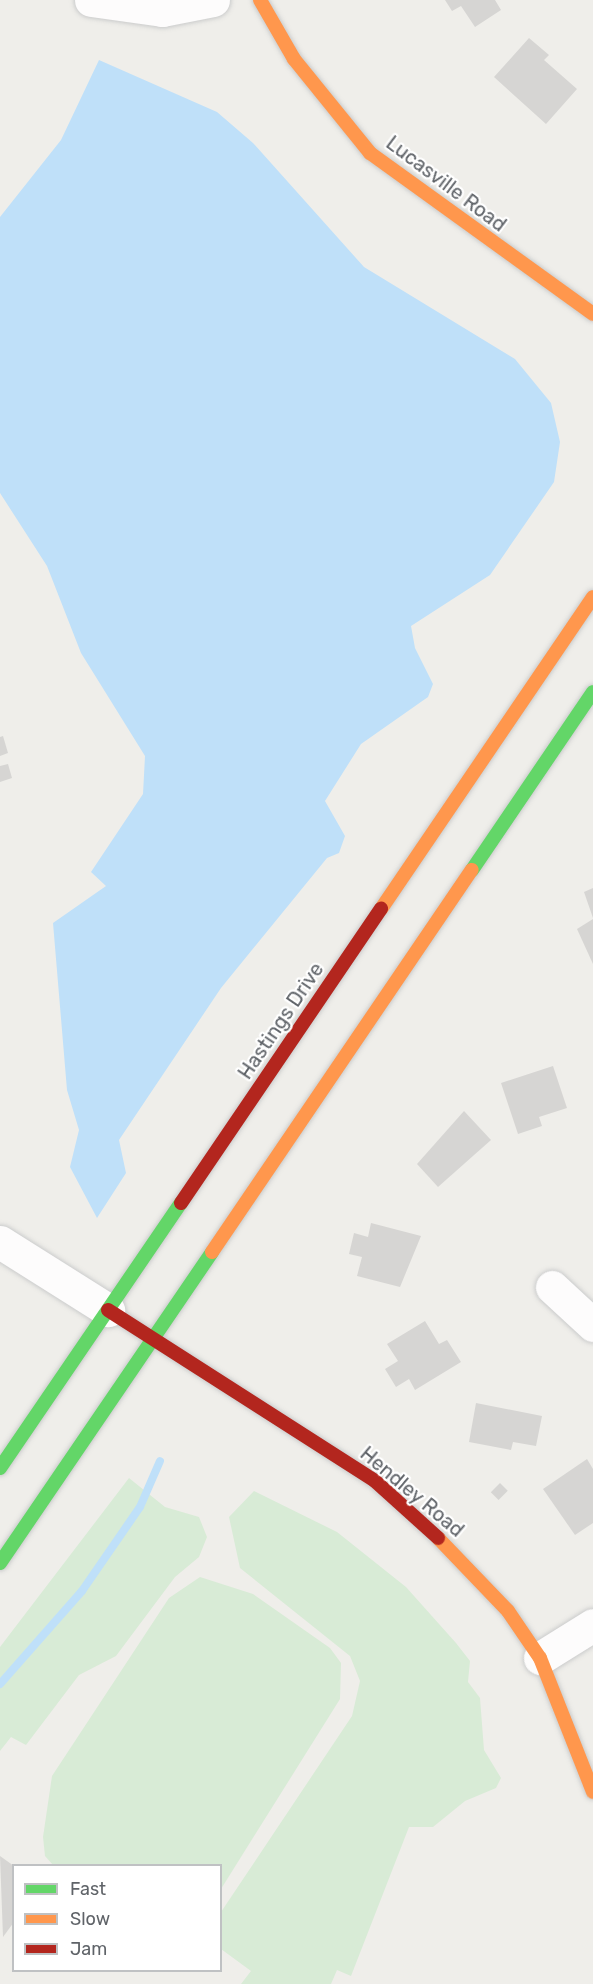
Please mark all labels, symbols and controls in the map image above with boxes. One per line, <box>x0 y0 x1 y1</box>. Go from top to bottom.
street label: Lucasville Road <box>381 131 511 237</box>
street label: Hastings Drive <box>233 958 329 1084</box>
street label: Hendley Road <box>355 1442 469 1542</box>
legend <box>12 1864 222 1972</box>
text: Fast <box>70 1878 106 1900</box>
text: Slow <box>70 1908 110 1930</box>
text: Jam <box>70 1938 107 1960</box>

